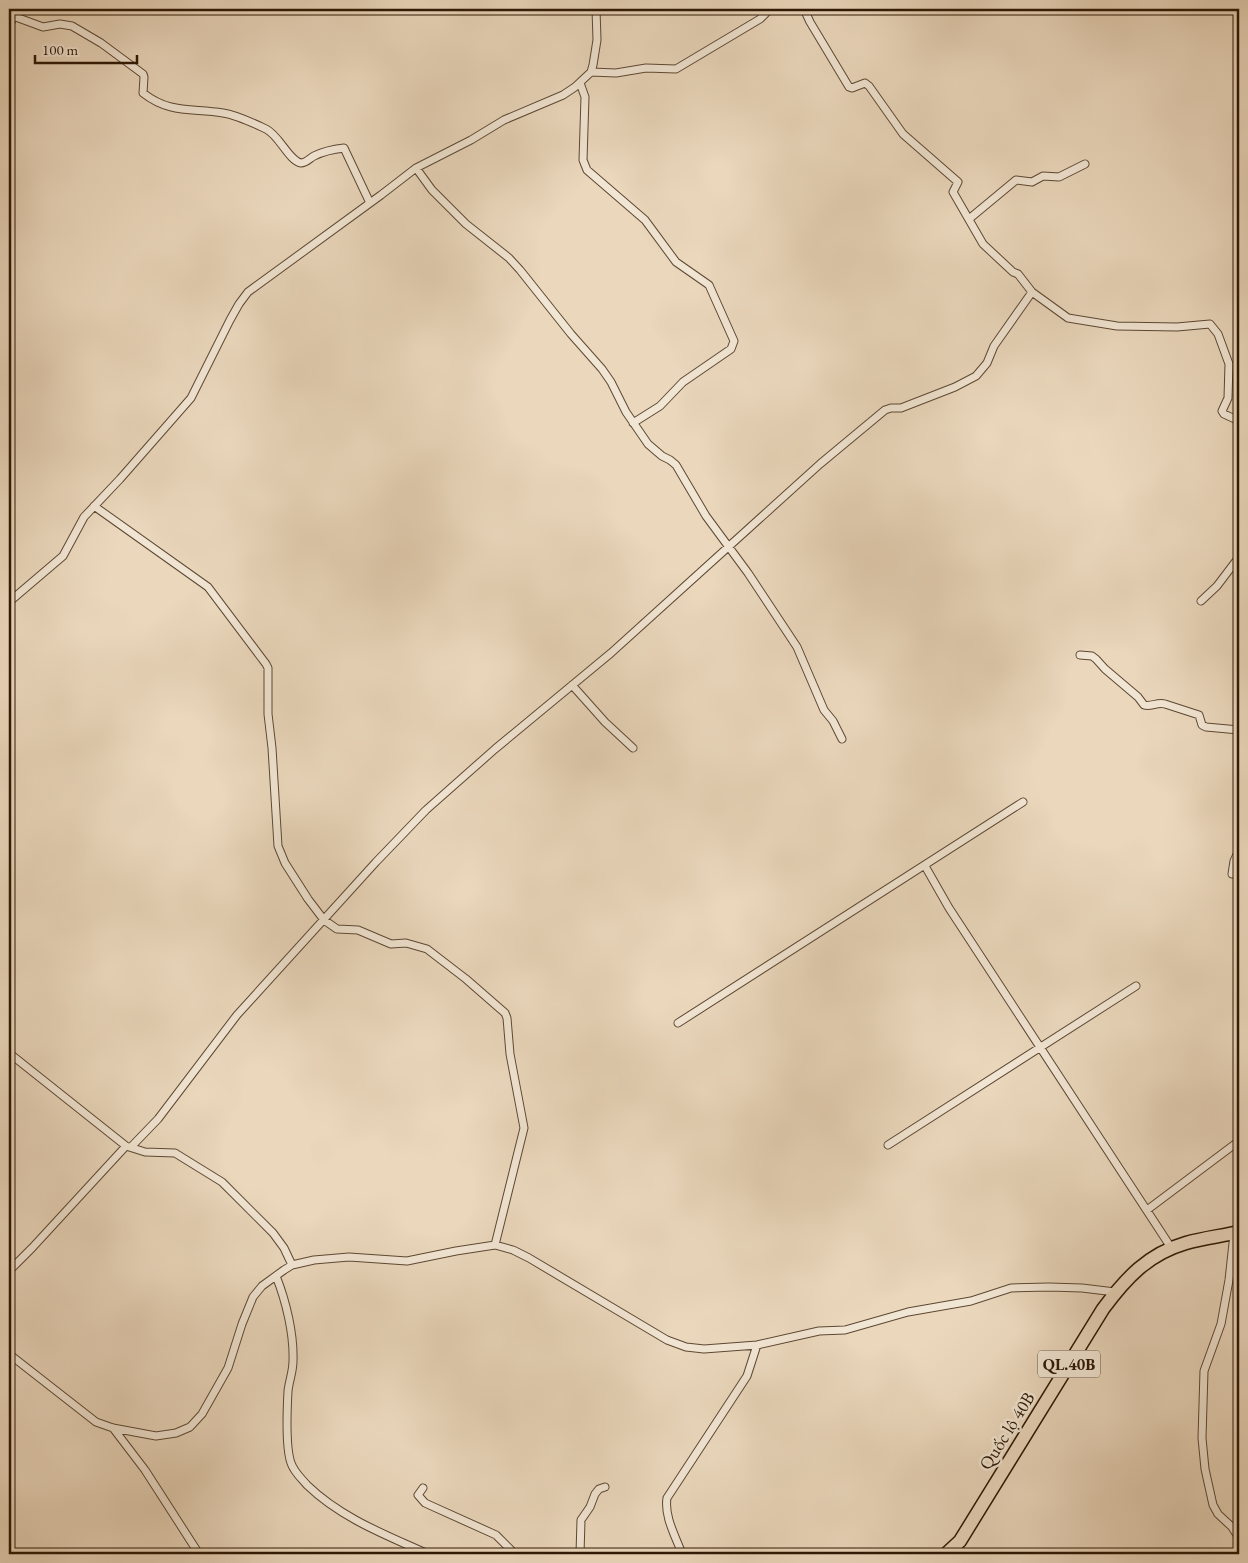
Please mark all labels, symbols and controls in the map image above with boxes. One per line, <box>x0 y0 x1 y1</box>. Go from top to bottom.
scale bar <box>35 32 138 64</box>
text: 100 m <box>42 40 79 59</box>
road number: QL.40B <box>1038 1350 1100 1378</box>
street label: Quốc lộ 40B <box>974 1387 1040 1474</box>

